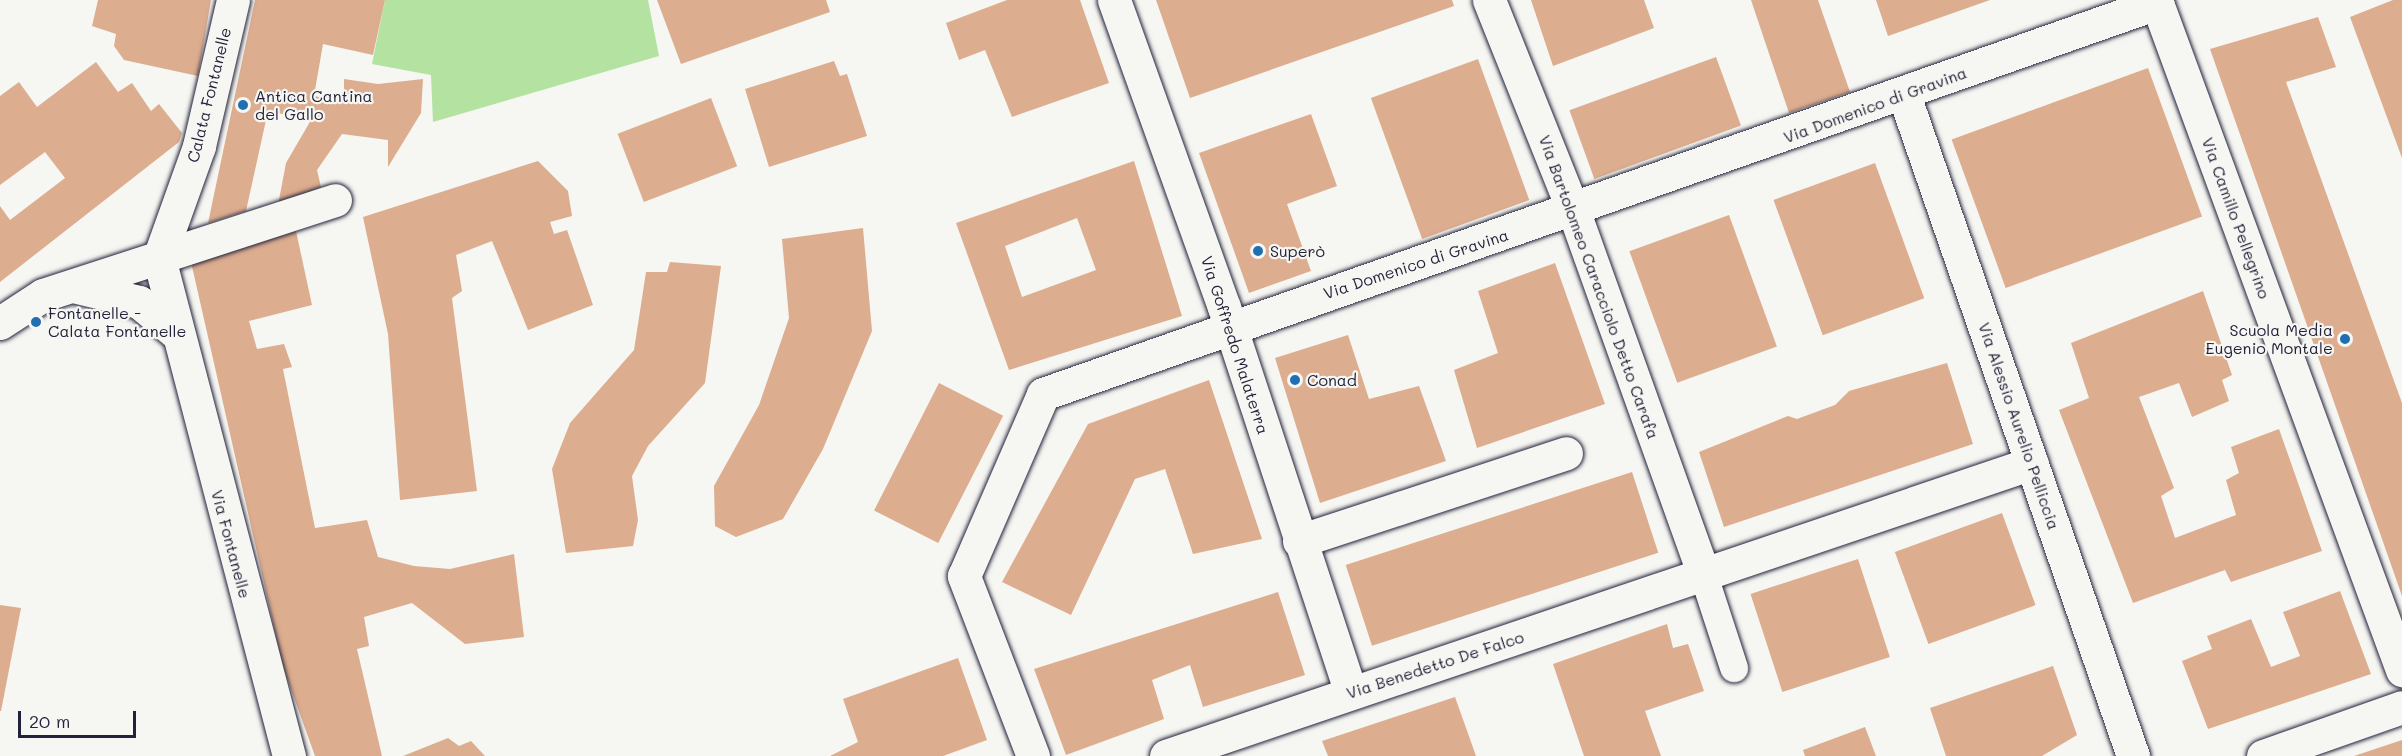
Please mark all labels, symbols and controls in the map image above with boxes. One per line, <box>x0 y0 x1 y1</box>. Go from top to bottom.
street label: Calata Fontanelle <box>183 25 235 165</box>
street label: Via Domenico di Gravina <box>1781 63 1969 147</box>
place label: Antica Cantina del Gallo <box>255 86 372 124</box>
marker: Antica Cantina del Gallo <box>236 98 250 112</box>
street label: Via Bartolomeo Caracciolo Detto Carafa <box>1535 132 1663 442</box>
street label: Via Camillo Pellegrino <box>2198 135 2274 301</box>
street label: Via Domenico di Gravina <box>1321 225 1511 303</box>
place label: Superò <box>1270 241 1325 261</box>
marker: Superò <box>1251 244 1265 258</box>
street label: Via Goffredo Malaterra <box>1197 253 1273 437</box>
place label: Fontanelle - Calata Fontanelle <box>48 303 187 341</box>
marker: Fontanelle - Calata Fontanelle <box>29 315 43 329</box>
street label: Via Alessio Aurelio Pelliccia <box>1974 320 2064 532</box>
place label: Scuola Media Eugenio Montale <box>2205 320 2333 358</box>
marker: Scuola Media Eugenio Montale <box>2338 332 2352 346</box>
place label: Conad <box>1307 370 1357 390</box>
marker: Conad <box>1288 373 1302 387</box>
street label: Via Fontanelle <box>207 488 255 600</box>
street label: Via Benedetto De Falco <box>1344 627 1526 703</box>
scale bar <box>21 699 140 737</box>
text: 20 m <box>29 709 70 733</box>

